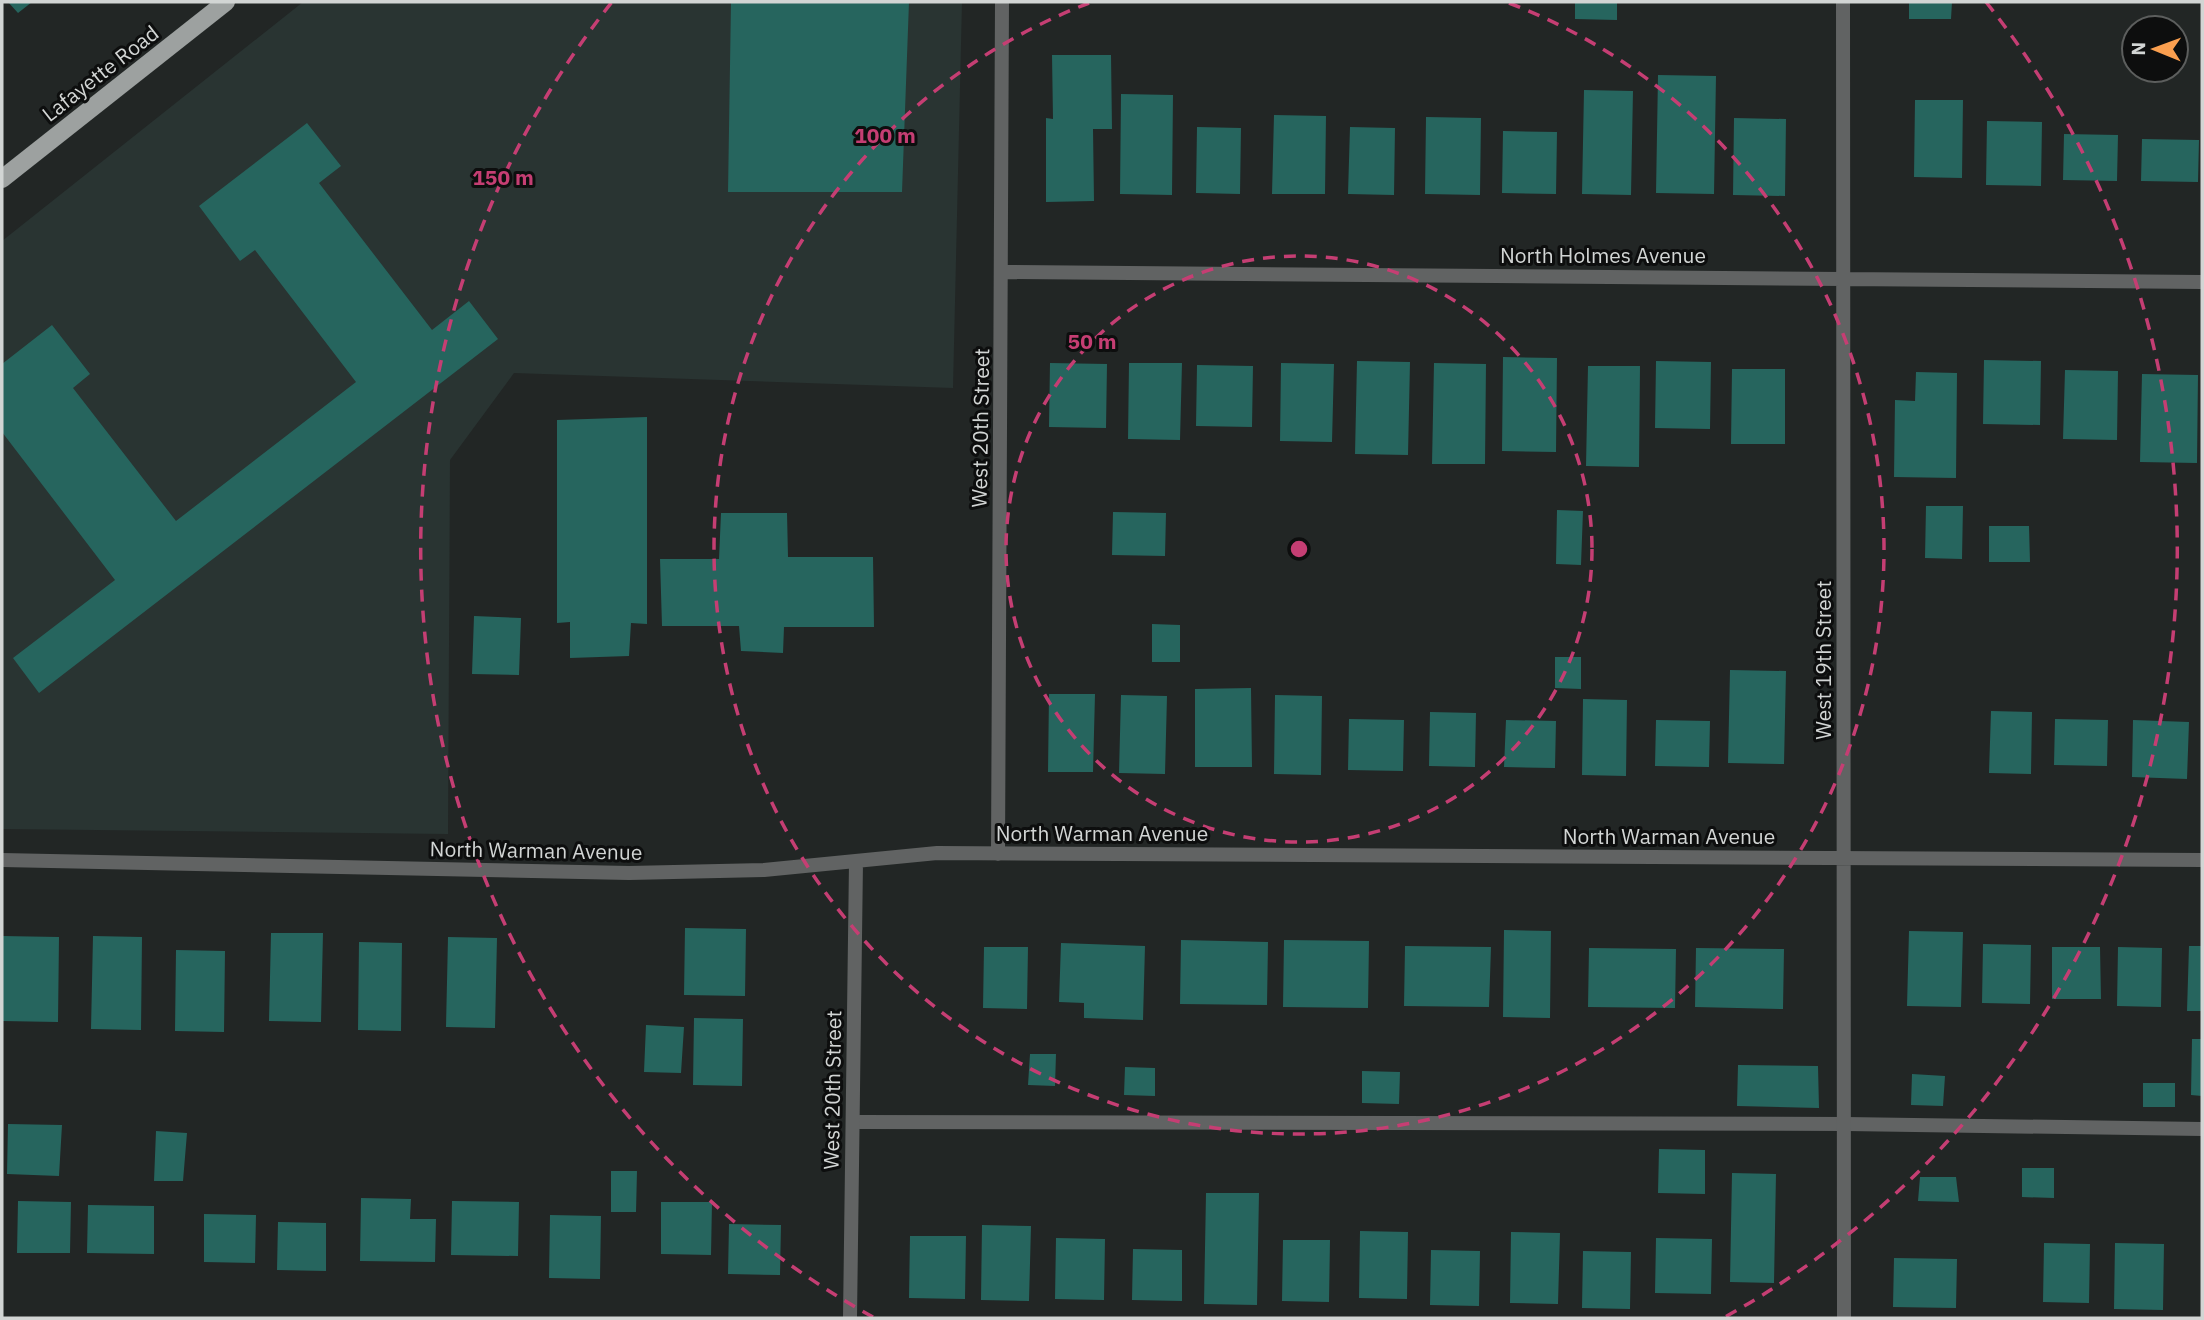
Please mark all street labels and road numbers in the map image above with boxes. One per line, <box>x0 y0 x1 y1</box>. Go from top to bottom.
street label: Lafayette Road <box>36 19 164 127</box>
street label: North Holmes Avenue <box>1500 241 1706 269</box>
street label: West 20th Street <box>965 348 995 508</box>
street label: West 19th Street <box>1809 580 1837 740</box>
street label: North Warman Avenue <box>996 819 1208 847</box>
street label: North Warman Avenue <box>1563 822 1775 850</box>
street label: North Warman Avenue <box>429 834 643 866</box>
street label: West 20th Street <box>817 1010 847 1170</box>

